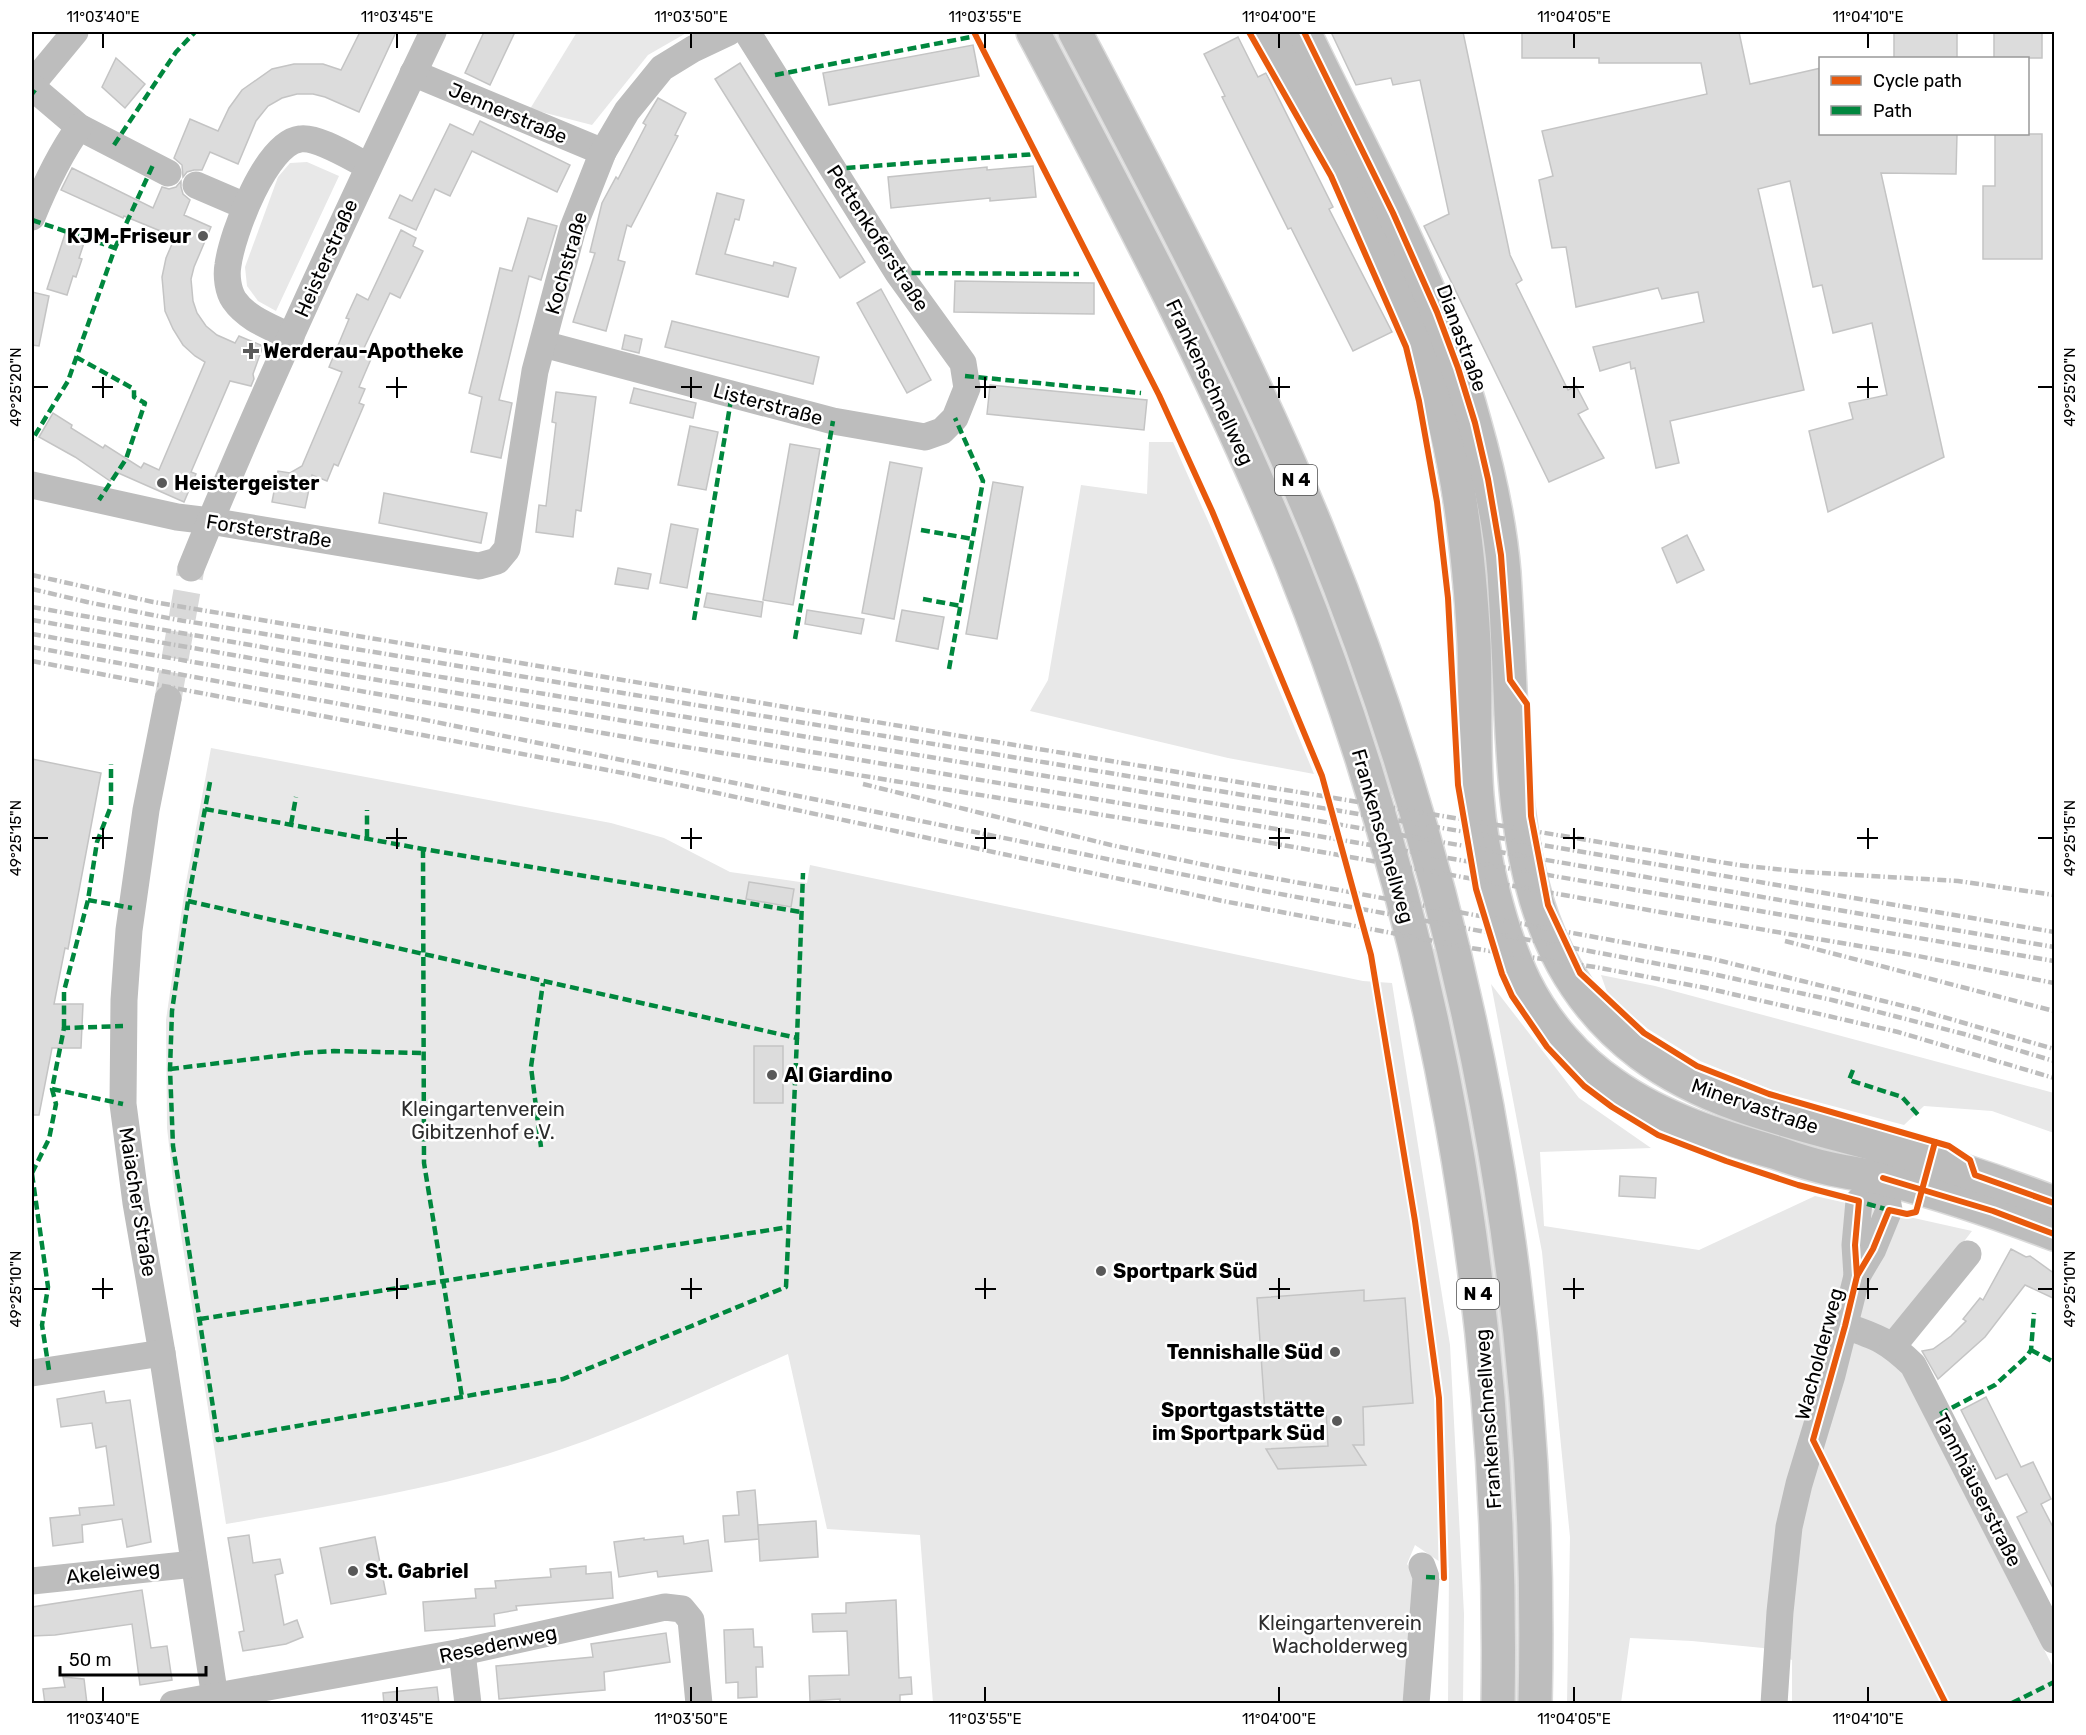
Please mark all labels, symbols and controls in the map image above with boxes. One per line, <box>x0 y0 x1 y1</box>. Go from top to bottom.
text: 11°03'40"E <box>66 8 140 26</box>
text: 11°03'45"E <box>361 8 433 26</box>
text: 11°03'50"E <box>654 8 728 26</box>
text: 11°03'55"E <box>949 8 1022 26</box>
text: 11°04'00"E <box>1242 8 1316 26</box>
text: 11°04'05"E <box>1537 8 1611 26</box>
text: 11°04'10"E <box>1832 8 1904 26</box>
legend <box>1819 57 2029 135</box>
text: Cycle path <box>1873 70 1962 92</box>
street label: Jennerstraße <box>445 77 571 149</box>
text: Path <box>1873 100 1912 122</box>
street label: Pettenkoferstraße <box>822 160 934 316</box>
street label: Heisterstraße <box>289 195 363 321</box>
street label: Kochstraße <box>540 209 592 317</box>
place label: KJM-Friseur <box>67 224 191 248</box>
marker: KJM-Friseur <box>196 229 210 243</box>
street label: Dianastraße <box>1432 281 1492 395</box>
street label: Frankenschnellweg <box>1161 295 1259 469</box>
place label: Werderau-Apotheke <box>263 339 464 363</box>
marker: Werderau-Apotheke <box>244 344 258 358</box>
text: 49°25'20"N <box>7 347 25 427</box>
text: 49°25'20"N <box>2061 347 2079 427</box>
street label: Listerstraße <box>711 378 825 430</box>
road number: N 4 <box>1275 465 1317 495</box>
place label: Heistergeister <box>174 471 319 495</box>
marker: Heistergeister <box>155 476 169 490</box>
street label: Forsterstraße <box>204 509 334 553</box>
street label: Frankenschnellweg <box>1347 746 1419 926</box>
text: 49°25'15"N <box>7 800 25 876</box>
text: 49°25'15"N <box>2061 800 2079 876</box>
place label: Al Giardino <box>784 1063 893 1087</box>
marker: Al Giardino <box>765 1068 779 1082</box>
street label: Minervastraße <box>1688 1073 1822 1139</box>
park label: Kleingartenverein Gibitzenhof e.V. <box>401 1097 565 1144</box>
street label: Maiacher Straße <box>114 1126 162 1278</box>
text: 49°25'10"N <box>7 1251 25 1327</box>
text: 49°25'10"N <box>2061 1251 2079 1327</box>
place label: Sportpark Süd <box>1113 1259 1258 1283</box>
marker: Sportpark Süd <box>1094 1264 1108 1278</box>
road number: N 4 <box>1457 1279 1499 1309</box>
street label: Wacholderweg <box>1790 1285 1848 1423</box>
street label: Frankenschnellweg <box>1470 1328 1506 1510</box>
place label: Tennishalle Süd <box>1167 1340 1323 1364</box>
marker: Tennishalle Süd <box>1328 1345 1342 1359</box>
place label: Sportgaststätte im Sportpark Süd <box>1152 1398 1325 1445</box>
street label: Tannhäuserstraße <box>1929 1409 2027 1571</box>
marker: Sportgaststätte im Sportpark Süd <box>1330 1414 1344 1428</box>
street label: Akeleiweg <box>65 1555 161 1589</box>
place label: St. Gabriel <box>365 1559 469 1583</box>
marker: St. Gabriel <box>346 1564 360 1578</box>
park label: Kleingartenverein Wacholderweg <box>1258 1611 1422 1658</box>
street label: Resedenweg <box>437 1620 559 1668</box>
scale bar <box>60 1639 206 1677</box>
text: 50 m <box>69 1649 112 1671</box>
text: 11°03'40"E <box>66 1710 140 1728</box>
text: 11°03'45"E <box>361 1710 433 1728</box>
text: 11°03'50"E <box>654 1710 728 1728</box>
text: 11°03'55"E <box>949 1710 1022 1728</box>
text: 11°04'00"E <box>1242 1710 1316 1728</box>
text: 11°04'05"E <box>1537 1710 1611 1728</box>
text: 11°04'10"E <box>1832 1710 1904 1728</box>

